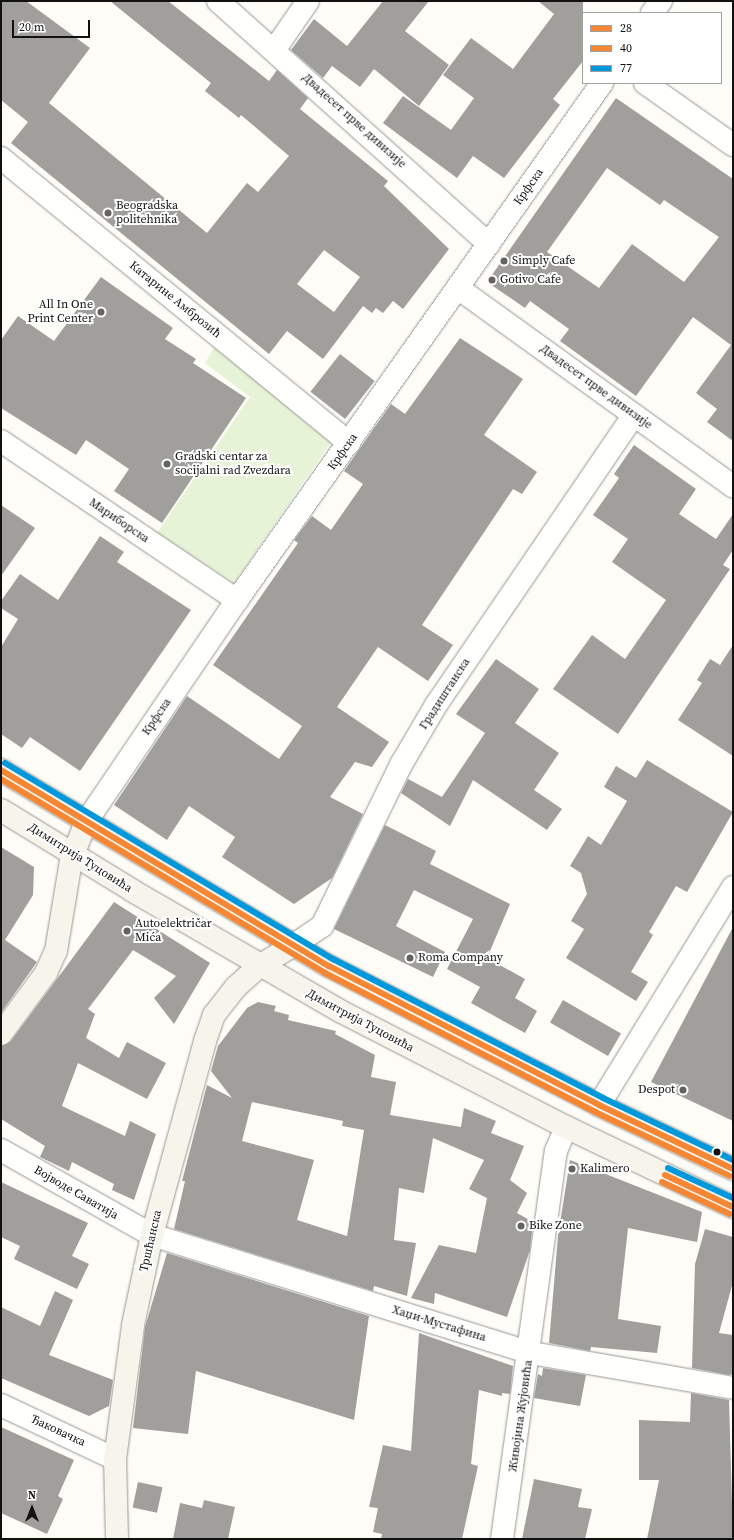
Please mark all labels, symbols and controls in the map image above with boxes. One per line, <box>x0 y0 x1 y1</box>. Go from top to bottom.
scale bar <box>14 12 92 38</box>
legend <box>582 12 722 84</box>
text: 20 m <box>19 19 45 35</box>
text: 28 <box>620 20 632 36</box>
text: 40 <box>620 40 632 56</box>
text: 77 <box>620 60 632 76</box>
street label: Двадесет прве дивизије <box>299 71 409 171</box>
street label: Крфска <box>511 166 547 208</box>
place label: Beogradska politehnika <box>116 199 178 227</box>
marker: Beogradska politehnika <box>103 208 113 218</box>
place label: Simply Cafe <box>512 254 575 268</box>
marker: Simply Cafe <box>499 256 509 266</box>
street label: Катарине Амброзић <box>126 259 224 341</box>
place label: Gotivo Cafe <box>500 273 561 287</box>
marker: Gotivo Cafe <box>487 275 497 285</box>
place label: All In One Print Center <box>27 298 93 326</box>
marker: All In One Print Center <box>96 307 106 317</box>
street label: Двадесет прве дивизије <box>537 342 655 432</box>
street label: Крфска <box>325 431 361 473</box>
place label: Gradski centar za socijalni rad Zvezdara <box>175 450 291 478</box>
marker: Gradski centar za socijalni rad Zvezdara <box>162 459 172 469</box>
street label: Мариборска <box>86 496 152 546</box>
street label: Градиштанска <box>417 656 473 732</box>
street label: Крфска <box>139 696 175 738</box>
street label: Димитрија Туцовића <box>25 820 135 896</box>
place label: Autoelektričar Mića <box>135 917 212 945</box>
marker: Autoelektričar Mića <box>122 926 132 936</box>
place label: Roma Company <box>418 951 503 965</box>
marker: Roma Company <box>405 953 415 963</box>
street label: Димитрија Туцовића <box>304 986 416 1056</box>
place label: Despot <box>638 1083 675 1097</box>
marker: Despot <box>678 1085 688 1095</box>
unlabelled marker <box>712 1147 722 1157</box>
place label: Kalimero <box>580 1162 630 1176</box>
street label: Војводе Саватија <box>31 1163 121 1223</box>
marker: Kalimero <box>567 1164 577 1174</box>
street label: Тршћанска <box>137 1209 165 1273</box>
place label: Bike Zone <box>529 1219 582 1233</box>
marker: Bike Zone <box>516 1221 526 1231</box>
street label: Хаџи-Мустафина <box>390 1303 488 1345</box>
street label: Живојина Жујовића <box>506 1359 536 1473</box>
street label: Ђаковачка <box>28 1412 88 1450</box>
north arrow <box>12 1488 52 1528</box>
text: N <box>28 1488 36 1503</box>

